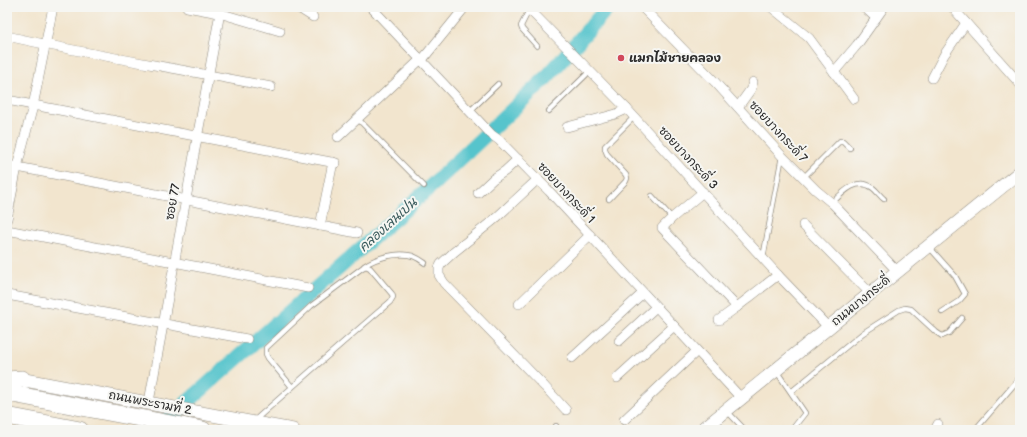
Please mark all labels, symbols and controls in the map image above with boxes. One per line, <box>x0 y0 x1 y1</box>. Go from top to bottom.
place label: แมกไม้ชายคลอง <box>629 50 722 66</box>
marker: แมกไม้ชายคลอง <box>616 53 626 63</box>
street label: ซอยบางกระดี่ 7 <box>746 95 813 166</box>
street label: ซอยบางกระดี่ 3 <box>655 121 724 193</box>
street label: ซอยบางกระดี่ 1 <box>534 157 601 227</box>
street label: ซอย 77 <box>162 182 184 222</box>
water label: คลองเลนเปน <box>356 194 421 255</box>
street label: ถนนบางกระดี่ <box>826 269 894 329</box>
street label: ถนนพระรามที่ 2 <box>107 384 194 418</box>

